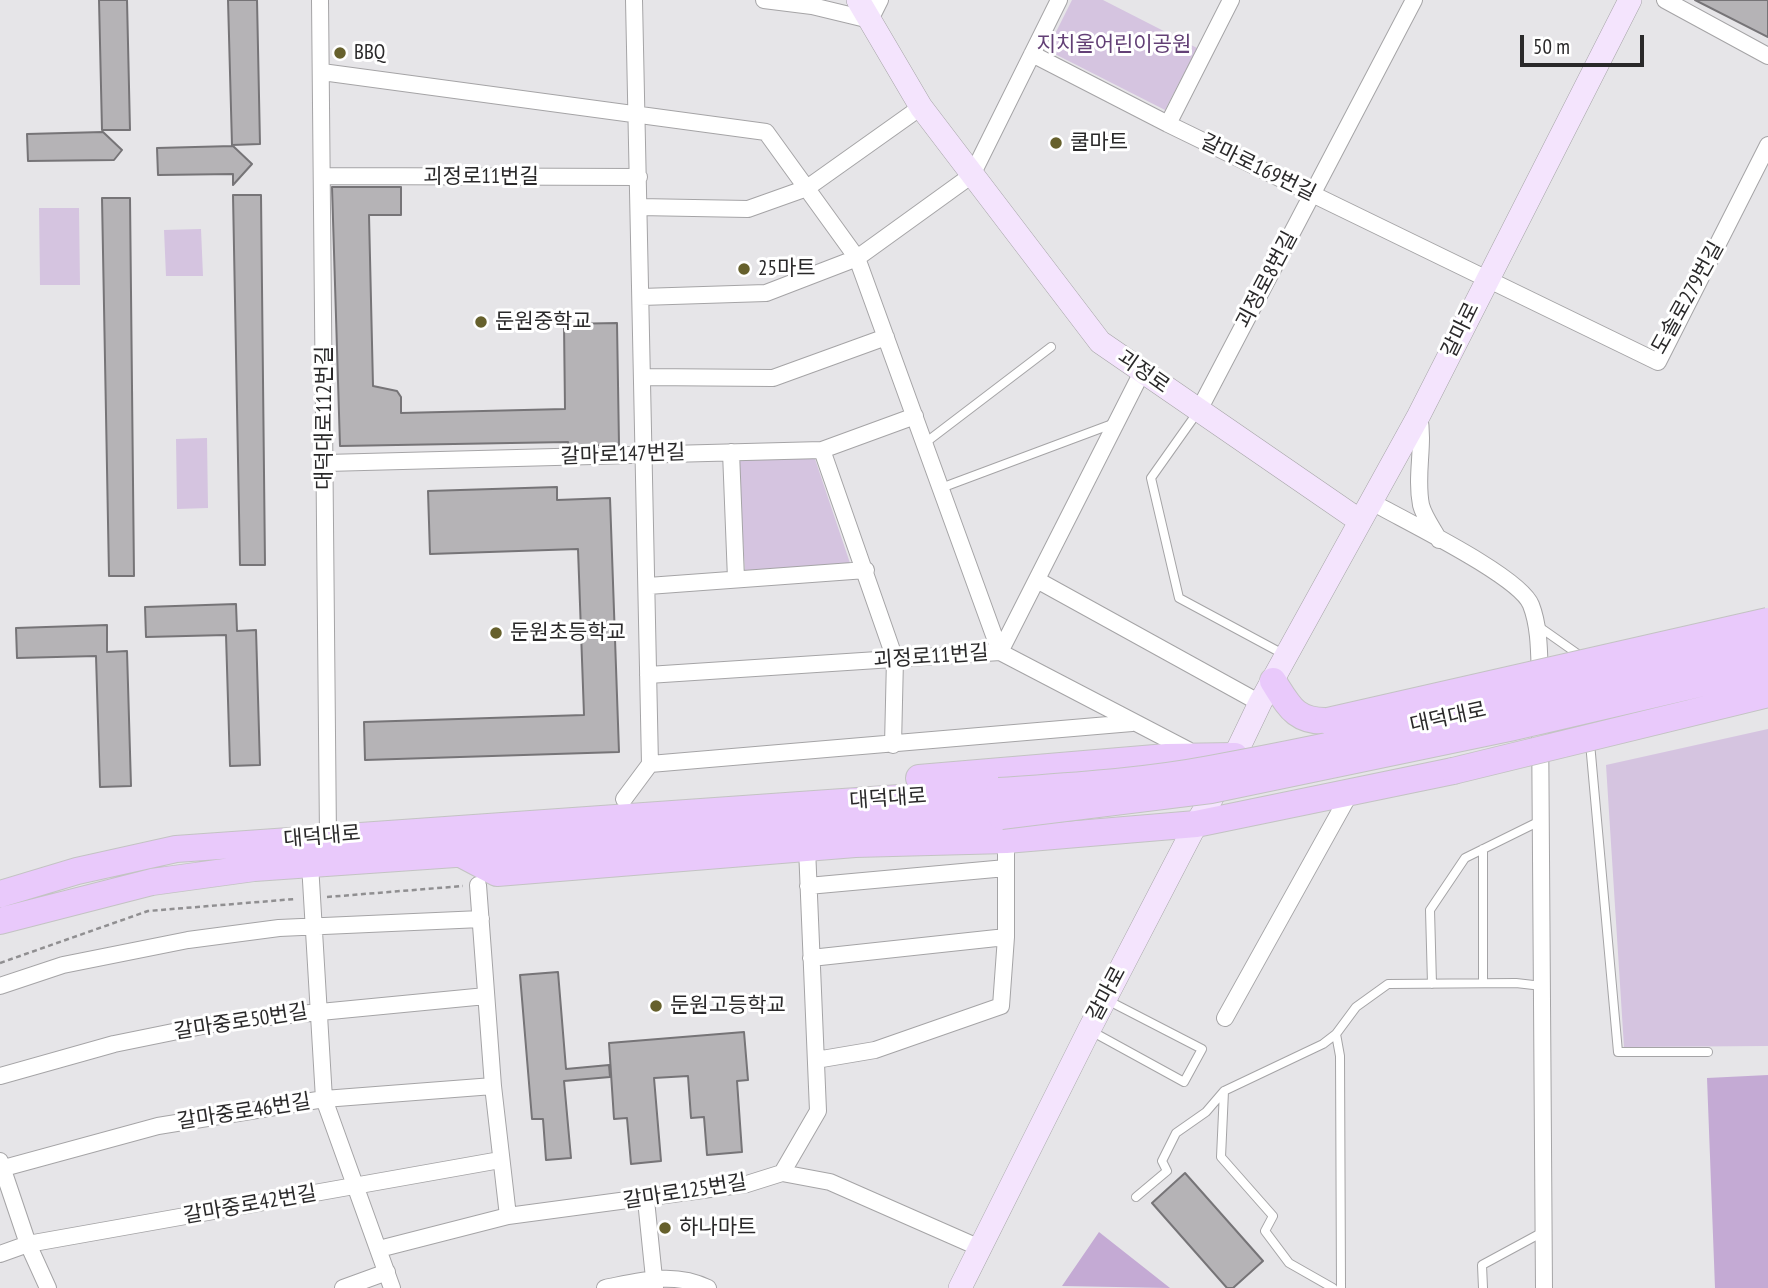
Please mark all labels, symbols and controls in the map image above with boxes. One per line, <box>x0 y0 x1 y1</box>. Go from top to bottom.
scale bar <box>1523 21 1647 65</box>
park label: 지치울어린이공원 <box>1037 32 1191 58</box>
text: 50 m <box>1533 33 1570 60</box>
place label: BBQ <box>354 40 385 66</box>
marker: BBQ <box>332 45 348 61</box>
street label: 갈마로169번길 <box>1196 129 1320 207</box>
place label: 쿨마트 <box>1070 130 1128 156</box>
marker: 쿨마트 <box>1048 135 1064 151</box>
street label: 괴정로11번길 <box>423 164 539 190</box>
street label: 괴정로8번길 <box>1231 227 1303 333</box>
street label: 도솔로279번길 <box>1647 237 1729 359</box>
place label: 25마트 <box>758 256 816 282</box>
marker: 25마트 <box>736 261 752 277</box>
street label: 갈마로 <box>1437 298 1485 362</box>
place label: 둔원중학교 <box>495 309 592 335</box>
marker: 둔원중학교 <box>473 314 489 330</box>
street label: 괴정로 <box>1112 345 1174 399</box>
street label: 대덕대로112번길 <box>312 346 338 490</box>
street label: 갈마로147번길 <box>560 440 686 470</box>
place label: 둔원초등학교 <box>510 620 626 646</box>
marker: 둔원초등학교 <box>488 625 504 641</box>
street label: 괴정로11번길 <box>873 640 989 674</box>
street label: 대덕대로 <box>1408 698 1488 738</box>
street label: 대덕대로 <box>849 784 927 814</box>
street label: 대덕대로 <box>282 821 362 853</box>
street label: 갈마로 <box>1082 962 1132 1026</box>
place label: 둔원고등학교 <box>670 993 786 1019</box>
marker: 둔원고등학교 <box>648 998 664 1014</box>
street label: 갈마중로50번길 <box>172 999 310 1045</box>
street label: 갈마중로46번길 <box>175 1089 313 1135</box>
street label: 갈마로125번길 <box>621 1170 749 1214</box>
street label: 갈마중로42번길 <box>181 1181 319 1229</box>
place label: 하나마트 <box>679 1215 756 1241</box>
marker: 하나마트 <box>657 1220 673 1236</box>

